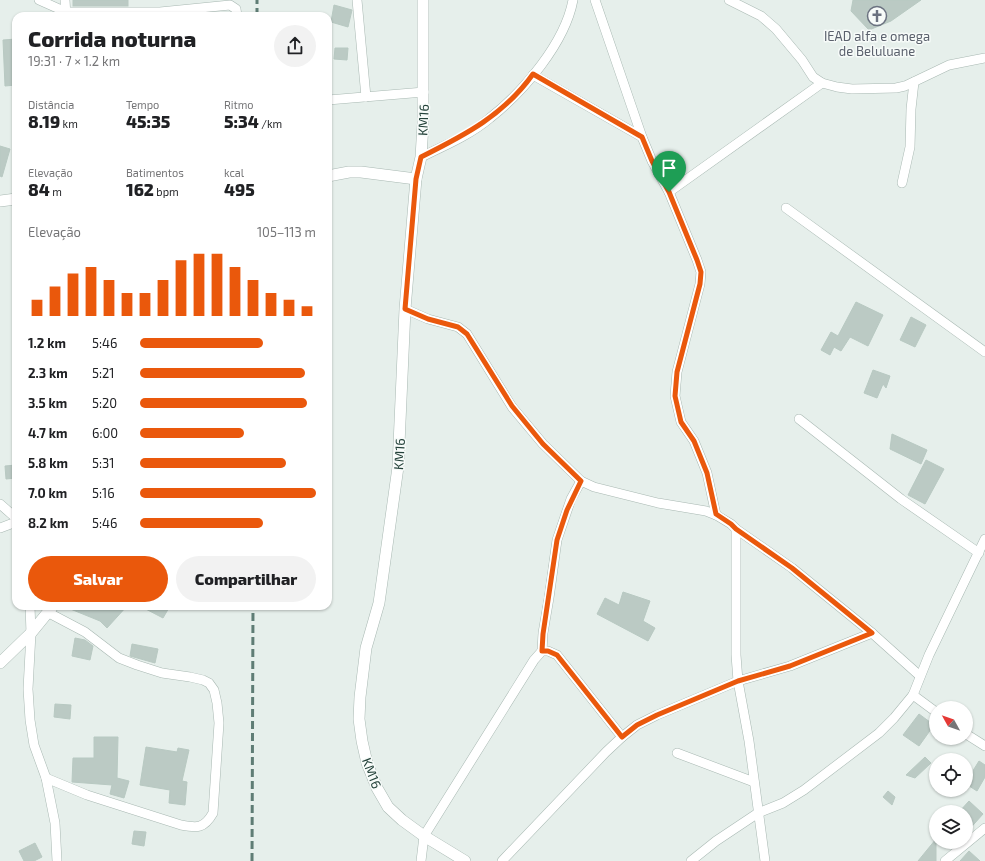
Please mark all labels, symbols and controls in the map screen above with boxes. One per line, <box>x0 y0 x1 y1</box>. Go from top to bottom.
church icon: IEAD alfa e omega de Beluluane <box>866 5 888 27</box>
text: Corrida noturna <box>28 25 196 51</box>
button: share <box>274 25 316 67</box>
place label: IEAD alfa e omega de Beluluane <box>824 28 930 59</box>
text: 19:31 · 7 × 1.2 km <box>28 53 120 69</box>
text: Distância <box>28 98 74 111</box>
text: Tempo <box>126 98 159 111</box>
text: Ritmo <box>224 98 254 111</box>
street label: KM16 <box>414 104 432 136</box>
text: 8.19 <box>28 111 60 131</box>
text: 45:35 <box>126 111 170 131</box>
text: 5:34 <box>224 111 259 131</box>
text: km <box>60 117 78 130</box>
text: /km <box>259 117 282 130</box>
pin <box>652 151 686 192</box>
icon: arrive <box>658 157 680 179</box>
text: Elevação <box>28 166 73 179</box>
text: Batimentos <box>126 166 184 179</box>
text: kcal <box>224 166 244 179</box>
text: 84 <box>28 179 50 199</box>
text: 162 <box>126 179 154 199</box>
text: 495 <box>224 179 255 199</box>
text: m <box>50 185 62 198</box>
text: bpm <box>154 185 179 198</box>
text: Elevação <box>28 224 81 240</box>
text: 105–113 m <box>257 224 316 240</box>
text: 1.2 km <box>28 335 66 351</box>
text: 5:46 <box>92 335 117 351</box>
text: 2.3 km <box>28 365 68 381</box>
text: 5:21 <box>92 365 115 381</box>
text: 3.5 km <box>28 395 67 411</box>
text: 5:20 <box>92 395 117 411</box>
text: 4.7 km <box>28 425 67 441</box>
text: 6:00 <box>92 425 118 441</box>
street label: KM16 <box>390 438 408 470</box>
text: 5.8 km <box>28 455 68 471</box>
text: 5:31 <box>92 455 114 471</box>
text: 7.0 km <box>28 485 67 501</box>
text: 5:16 <box>92 485 115 501</box>
text: 8.2 km <box>28 515 68 531</box>
text: 5:46 <box>92 515 117 531</box>
button: Salvar <box>28 556 168 602</box>
button: Compartilhar <box>176 556 316 602</box>
north arrow <box>929 701 973 745</box>
map controls <box>929 701 973 849</box>
button: locate <box>929 753 973 797</box>
street label: KM16 <box>359 755 385 791</box>
button: layers <box>929 805 973 849</box>

